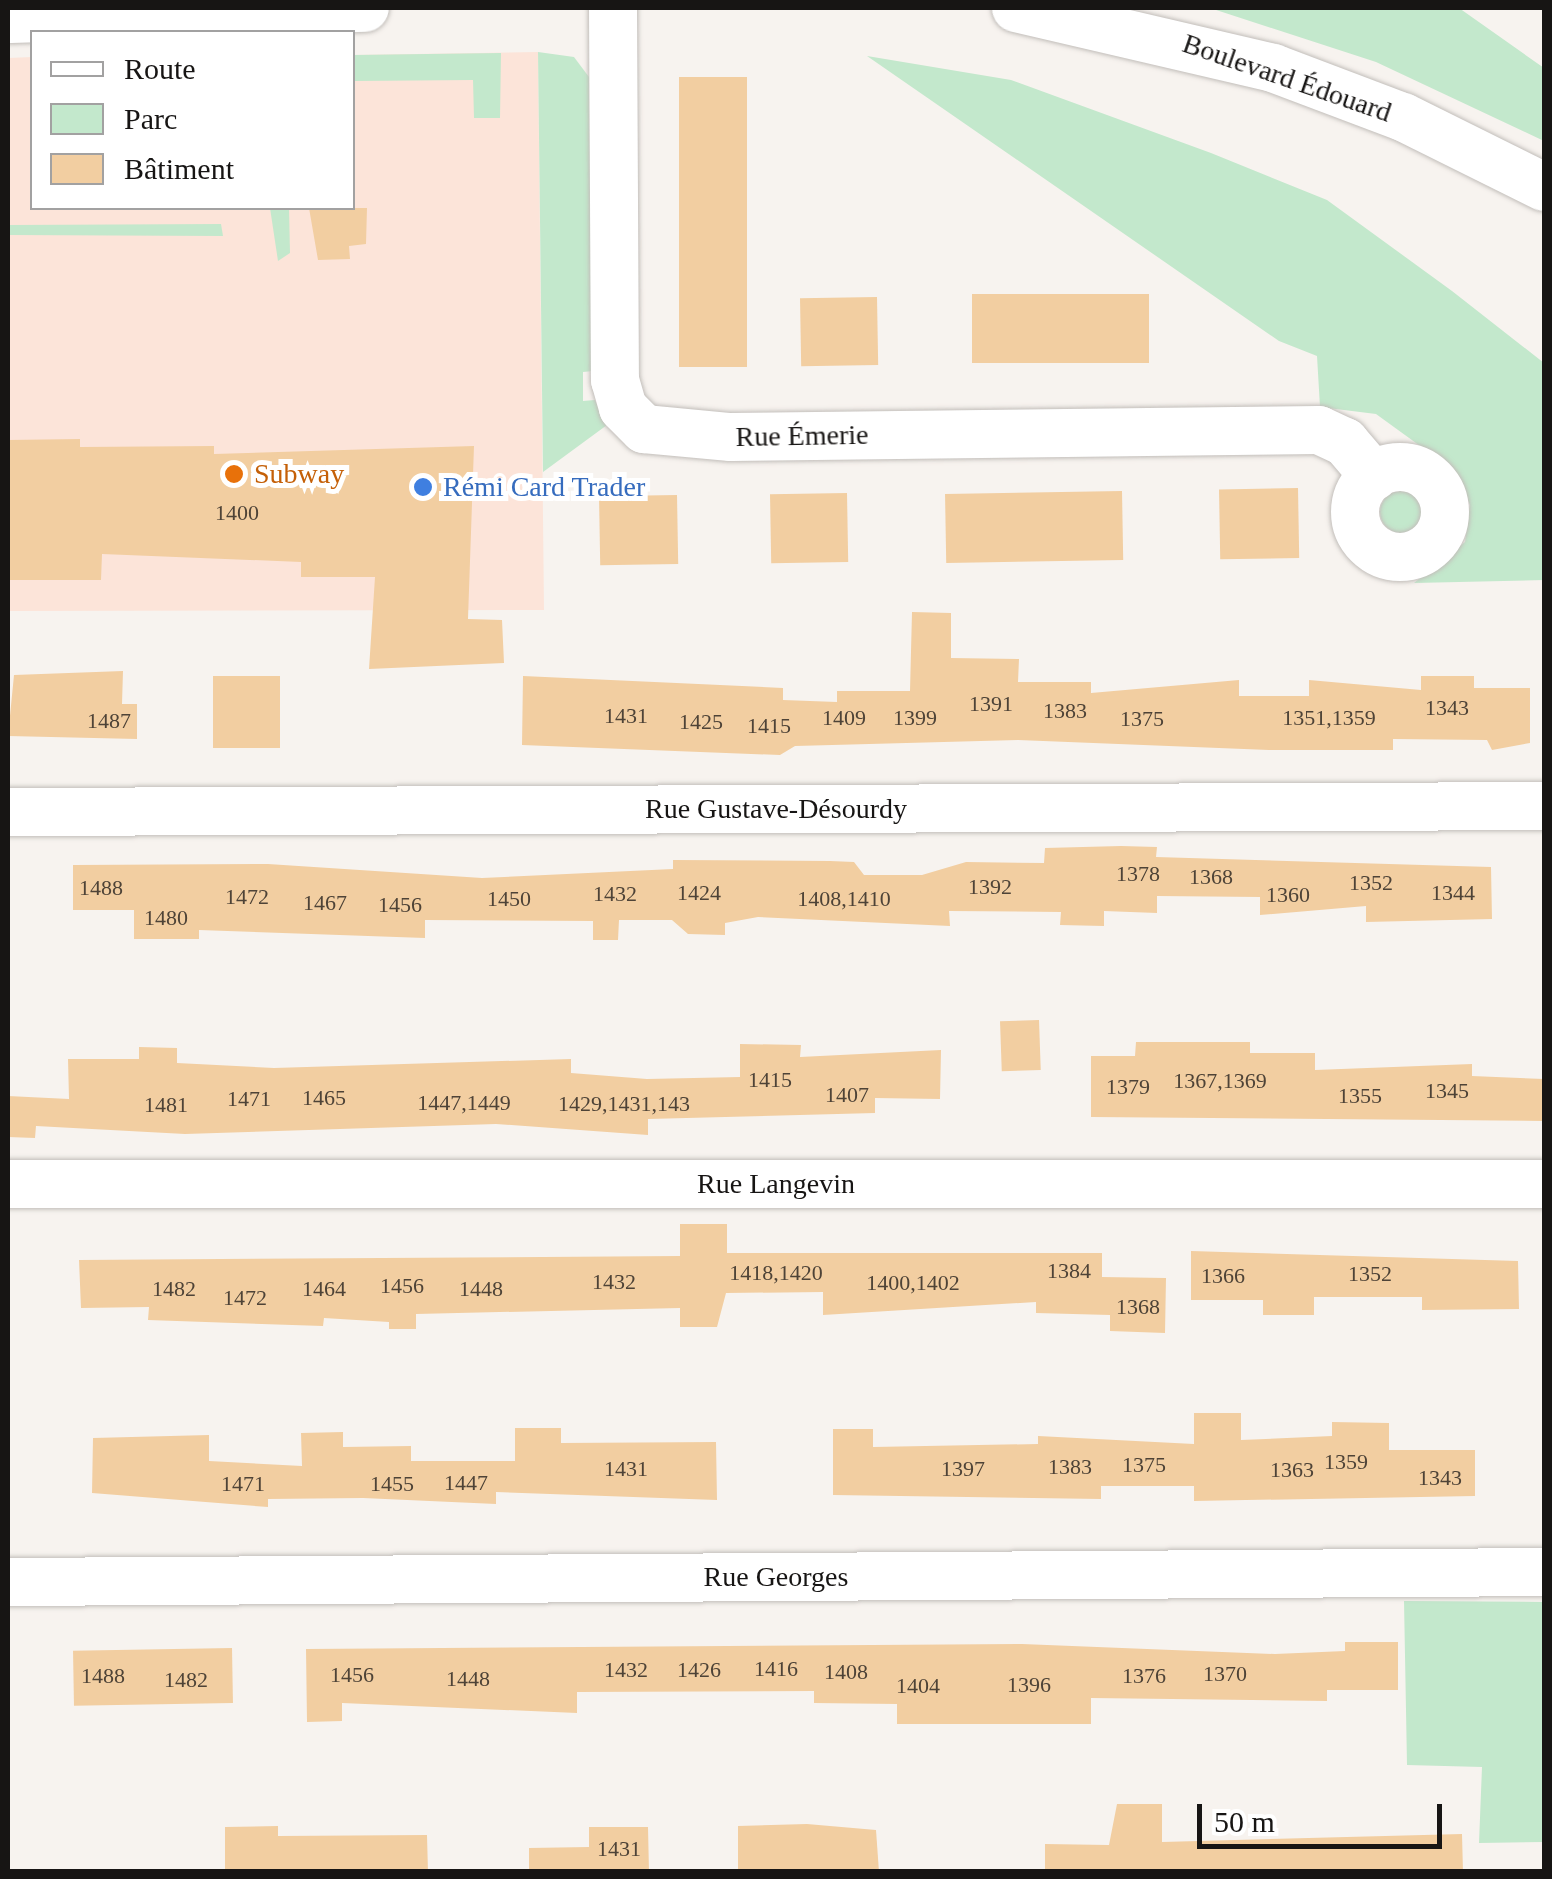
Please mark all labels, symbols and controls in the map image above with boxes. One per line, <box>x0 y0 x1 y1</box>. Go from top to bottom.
street label: Boulevard Édouard <box>1178 27 1396 129</box>
legend <box>30 30 355 210</box>
text: Route <box>124 52 196 85</box>
text: Parc <box>124 102 177 135</box>
text: Bâtiment <box>124 152 234 185</box>
street label: Rue Émerie <box>735 418 869 454</box>
place label: Subway <box>254 457 344 491</box>
marker: Subway <box>223 463 245 485</box>
place label: Rémi Card Trader <box>443 470 646 504</box>
marker: Rémi Card Trader <box>412 476 434 498</box>
house number: 1400 <box>215 500 259 526</box>
house number: 1391 <box>969 691 1013 717</box>
house number: 1343 <box>1425 695 1469 721</box>
house number: 1383 <box>1043 698 1087 724</box>
house number: 1431 <box>604 703 648 729</box>
house number: 1409 <box>822 705 866 731</box>
house number: 1399 <box>893 705 937 731</box>
house number: 1351,1359 <box>1282 705 1376 731</box>
house number: 1375 <box>1120 706 1164 732</box>
house number: 1487 <box>87 708 131 734</box>
house number: 1425 <box>679 709 723 735</box>
house number: 1415 <box>747 713 791 739</box>
street label: Rue Gustave-Désourdy <box>645 792 907 826</box>
house number: 1378 <box>1116 861 1160 887</box>
house number: 1368 <box>1189 864 1233 890</box>
house number: 1352 <box>1349 870 1393 896</box>
house number: 1392 <box>968 874 1012 900</box>
house number: 1488 <box>79 875 123 901</box>
house number: 1424 <box>677 880 721 906</box>
house number: 1344 <box>1431 880 1475 906</box>
house number: 1432 <box>593 881 637 907</box>
house number: 1360 <box>1266 882 1310 908</box>
house number: 1472 <box>225 884 269 910</box>
house number: 1450 <box>487 886 531 912</box>
house number: 1408,1410 <box>797 886 891 912</box>
house number: 1467 <box>303 890 347 916</box>
house number: 1456 <box>378 892 422 918</box>
house number: 1480 <box>144 905 188 931</box>
house number: 1415 <box>748 1067 792 1093</box>
house number: 1367,1369 <box>1173 1068 1267 1094</box>
house number: 1379 <box>1106 1074 1150 1100</box>
house number: 1345 <box>1425 1078 1469 1104</box>
house number: 1407 <box>825 1082 869 1108</box>
house number: 1355 <box>1338 1083 1382 1109</box>
house number: 1465 <box>302 1085 346 1111</box>
house number: 1471 <box>227 1086 271 1112</box>
house number: 1447,1449 <box>417 1090 511 1116</box>
house number: 1429,1431,143 <box>558 1091 690 1117</box>
house number: 1481 <box>144 1092 188 1118</box>
street label: Rue Langevin <box>697 1167 855 1201</box>
house number: 1384 <box>1047 1258 1091 1284</box>
house number: 1418,1420 <box>729 1260 823 1286</box>
house number: 1352 <box>1348 1261 1392 1287</box>
house number: 1366 <box>1201 1263 1245 1289</box>
house number: 1432 <box>592 1269 636 1295</box>
house number: 1400,1402 <box>866 1270 960 1296</box>
house number: 1456 <box>380 1273 424 1299</box>
house number: 1482 <box>152 1276 196 1302</box>
house number: 1464 <box>302 1276 346 1302</box>
house number: 1448 <box>459 1276 503 1302</box>
house number: 1472 <box>223 1285 267 1311</box>
house number: 1368 <box>1116 1294 1160 1320</box>
house number: 1359 <box>1324 1449 1368 1475</box>
house number: 1375 <box>1122 1452 1166 1478</box>
house number: 1383 <box>1048 1454 1092 1480</box>
house number: 1431 <box>604 1456 648 1482</box>
house number: 1397 <box>941 1456 985 1482</box>
house number: 1363 <box>1270 1457 1314 1483</box>
house number: 1343 <box>1418 1465 1462 1491</box>
house number: 1447 <box>444 1470 488 1496</box>
house number: 1471 <box>221 1471 265 1497</box>
house number: 1455 <box>370 1471 414 1497</box>
street label: Rue Georges <box>704 1560 848 1594</box>
house number: 1416 <box>754 1656 798 1682</box>
house number: 1432 <box>604 1657 648 1683</box>
house number: 1426 <box>677 1657 721 1683</box>
house number: 1408 <box>824 1659 868 1685</box>
house number: 1370 <box>1203 1661 1247 1687</box>
house number: 1456 <box>330 1662 374 1688</box>
house number: 1488 <box>81 1663 125 1689</box>
house number: 1376 <box>1122 1663 1166 1689</box>
house number: 1448 <box>446 1666 490 1692</box>
house number: 1482 <box>164 1667 208 1693</box>
house number: 1396 <box>1007 1672 1051 1698</box>
house number: 1404 <box>896 1673 940 1699</box>
scale bar <box>1202 1784 1447 1846</box>
text: 50 m <box>1214 1805 1275 1838</box>
house number: 1431 <box>597 1836 641 1862</box>

